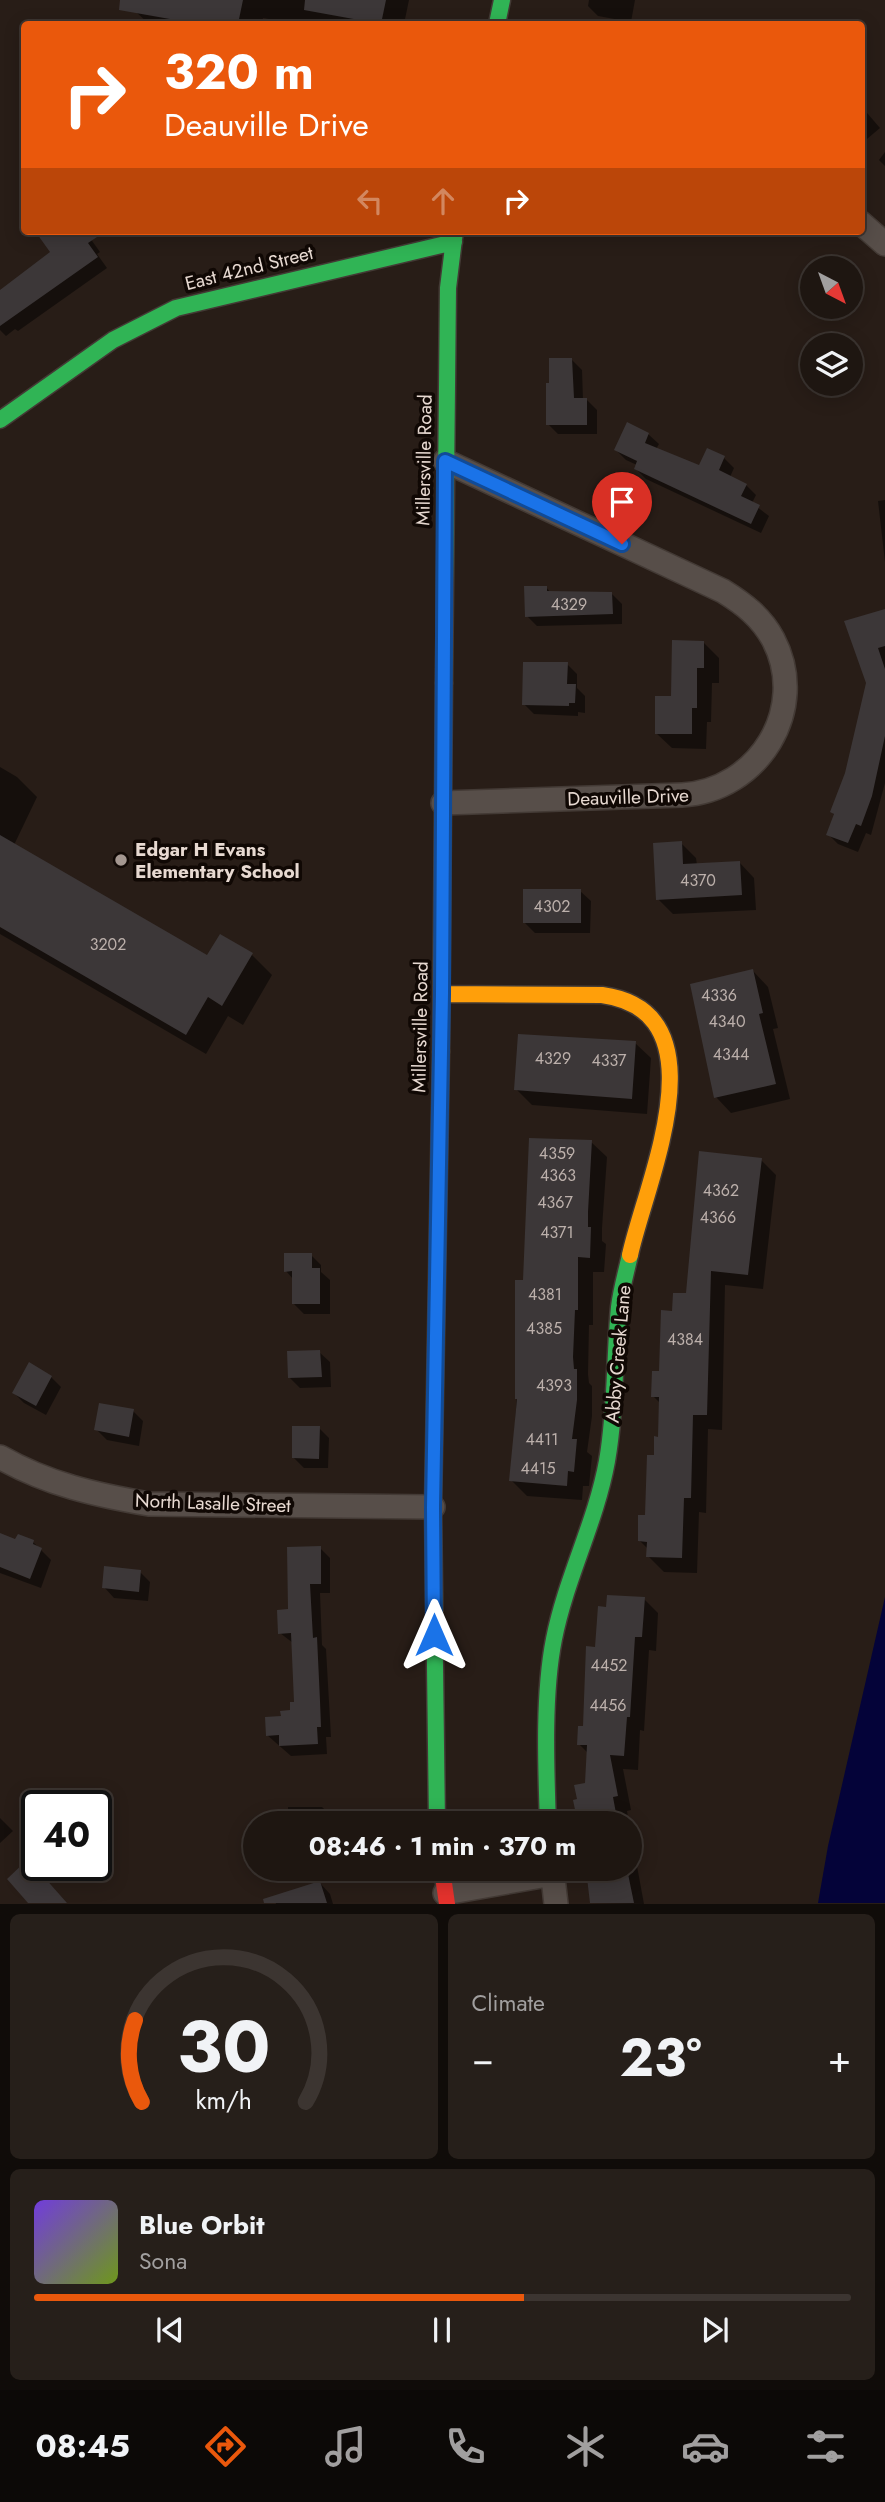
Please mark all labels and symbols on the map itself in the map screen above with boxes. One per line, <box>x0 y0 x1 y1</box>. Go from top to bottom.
street label: East 42nd Street <box>182 239 316 297</box>
north arrow <box>800 256 863 318</box>
street label: Millersville Road <box>409 394 439 526</box>
pin <box>592 472 652 544</box>
house number: 4329 <box>551 593 587 616</box>
street label: Deauville Drive <box>567 781 689 813</box>
place label: Edgar H Evans Elementary School <box>135 836 300 885</box>
marker: Edgar H Evans Elementary School <box>113 852 129 868</box>
house number: 4370 <box>680 869 716 892</box>
house number: 4302 <box>534 895 570 918</box>
house number: 3202 <box>90 933 126 956</box>
street label: Millersville Road <box>405 961 435 1093</box>
house number: 4336 <box>701 984 737 1007</box>
house number: 4340 <box>709 1010 746 1033</box>
house number: 4344 <box>713 1043 749 1066</box>
house number: 4329 <box>535 1047 571 1070</box>
house number: 4337 <box>592 1049 627 1072</box>
house number: 4359 <box>539 1142 575 1165</box>
house number: 4363 <box>540 1164 576 1187</box>
house number: 4362 <box>703 1179 739 1202</box>
house number: 4367 <box>537 1191 573 1214</box>
house number: 4366 <box>700 1206 736 1229</box>
house number: 4371 <box>540 1221 574 1244</box>
house number: 4381 <box>528 1283 562 1306</box>
street label: Abby Creek Lane <box>599 1284 637 1424</box>
house number: 4385 <box>526 1317 562 1340</box>
house number: 4384 <box>667 1328 703 1351</box>
house number: 4393 <box>536 1374 572 1397</box>
house number: 4411 <box>525 1428 559 1451</box>
house number: 4415 <box>521 1457 555 1480</box>
street label: North Lasalle Street <box>135 1487 292 1519</box>
position arrow <box>397 1598 471 1672</box>
house number: 4452 <box>591 1654 627 1677</box>
house number: 4456 <box>590 1694 626 1717</box>
speed limit sign: 40 <box>21 1790 112 1881</box>

